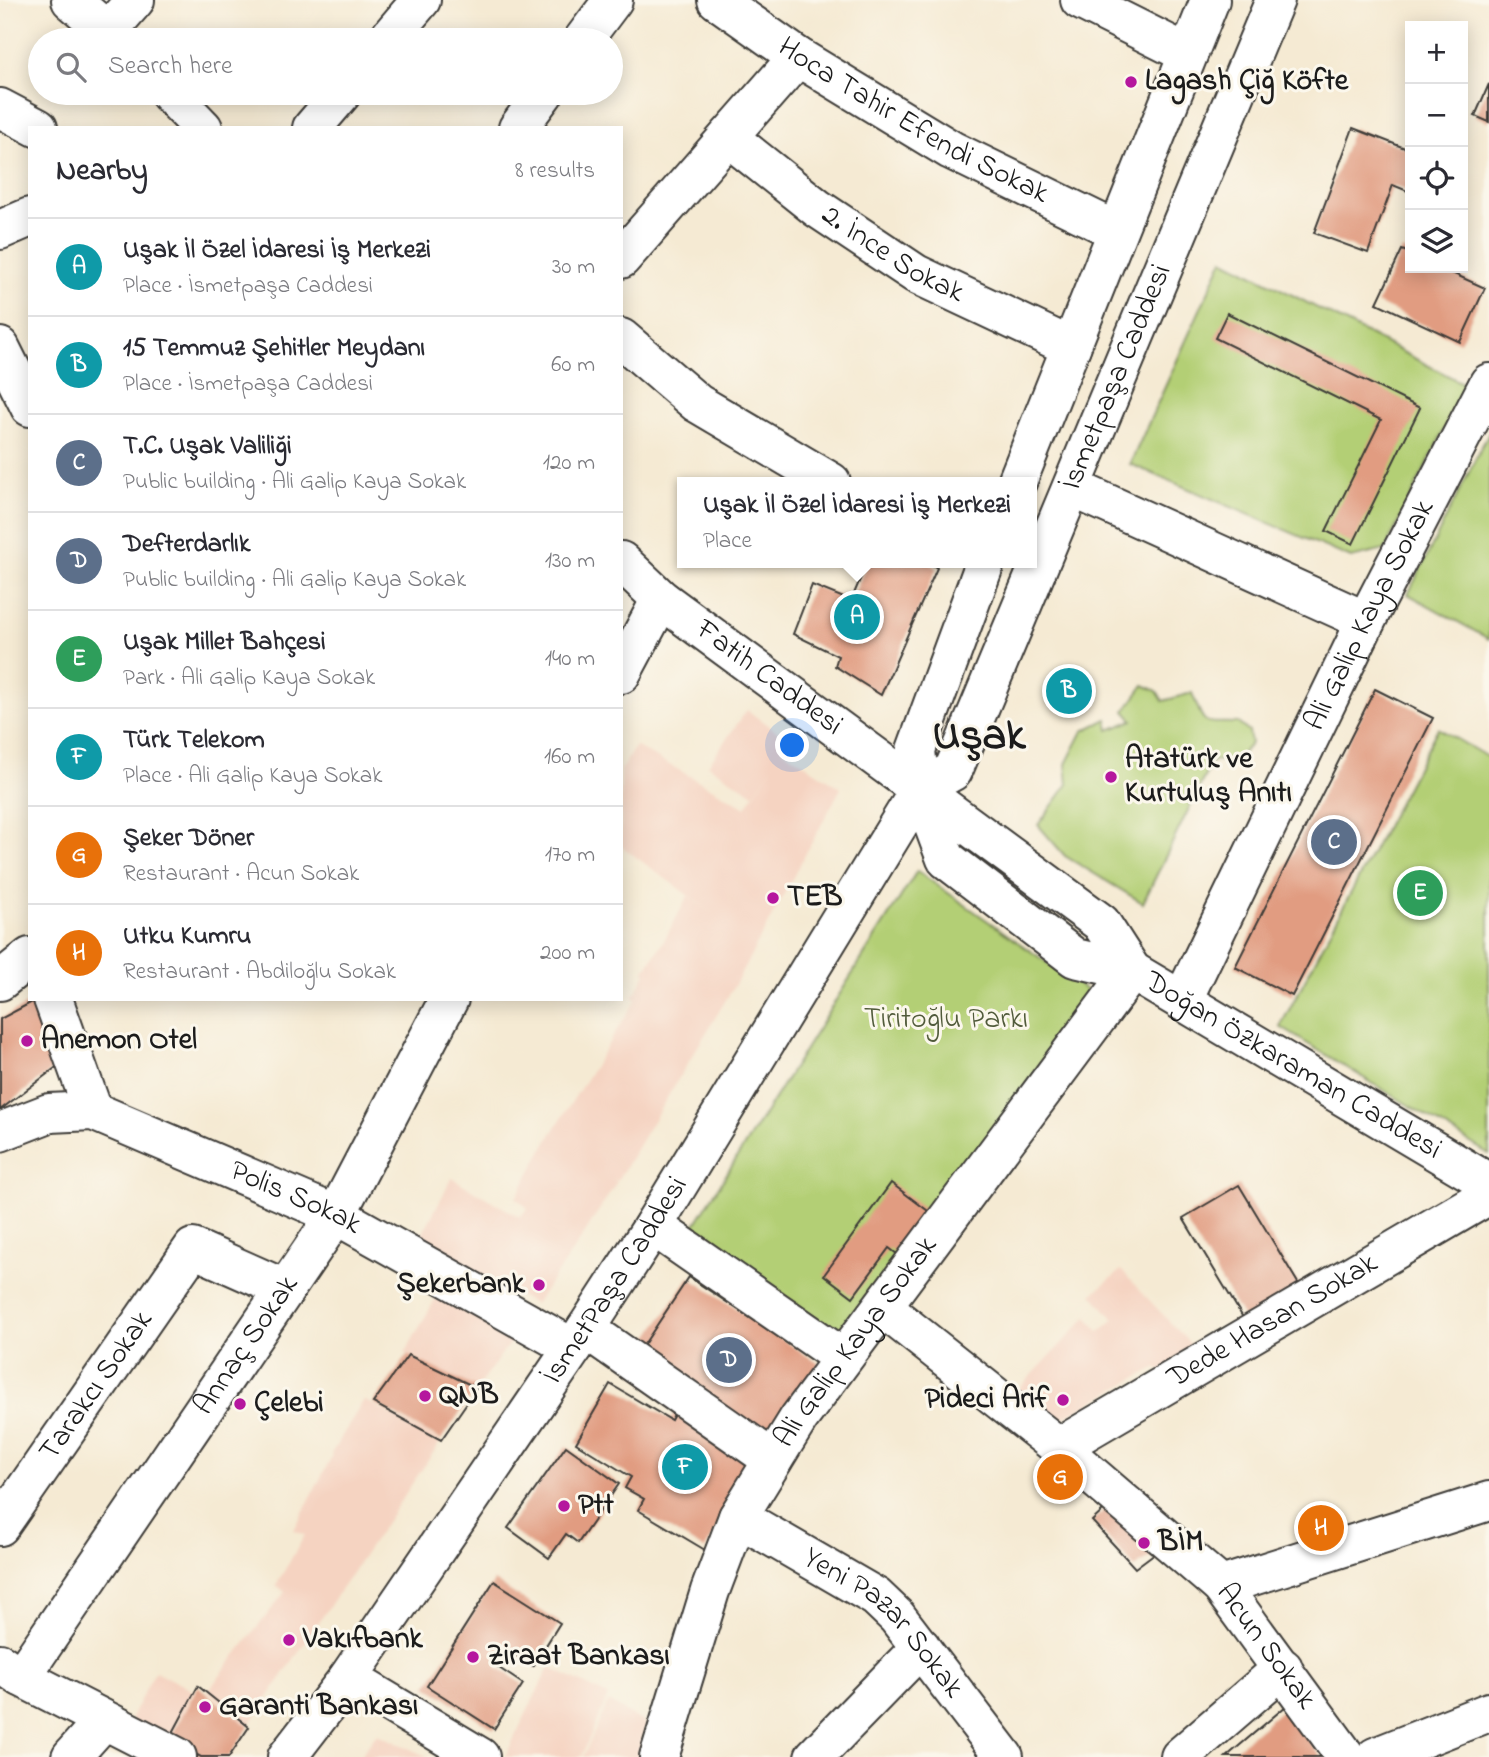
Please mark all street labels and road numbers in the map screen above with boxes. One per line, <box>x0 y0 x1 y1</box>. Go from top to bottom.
street label: Hoca Tahir Efendi Sokak <box>768 27 1057 217</box>
street label: 2. İnce Sokak <box>812 194 972 316</box>
street label: İsmetpaşa Caddesi <box>1051 258 1184 497</box>
street label: Ali Galip Kaya Sokak <box>1294 492 1447 738</box>
street label: Fatih Caddesi <box>685 609 852 748</box>
street label: Doğan Özkaraman Caddesi <box>1135 960 1450 1172</box>
street label: Polis Sokak <box>223 1150 370 1247</box>
street label: İsmetPaşa Caddesi <box>532 1168 700 1394</box>
street label: Ali Galip Kaya Sokak <box>764 1226 950 1457</box>
street label: Dede Hasan Sokak <box>1159 1242 1387 1401</box>
street label: Annaç Sokak <box>183 1266 311 1425</box>
street label: Tarakcı Sokak <box>29 1301 165 1471</box>
street label: Yeni Pazar Sokak <box>794 1537 974 1709</box>
street label: Acun Sokak <box>1204 1574 1327 1720</box>

